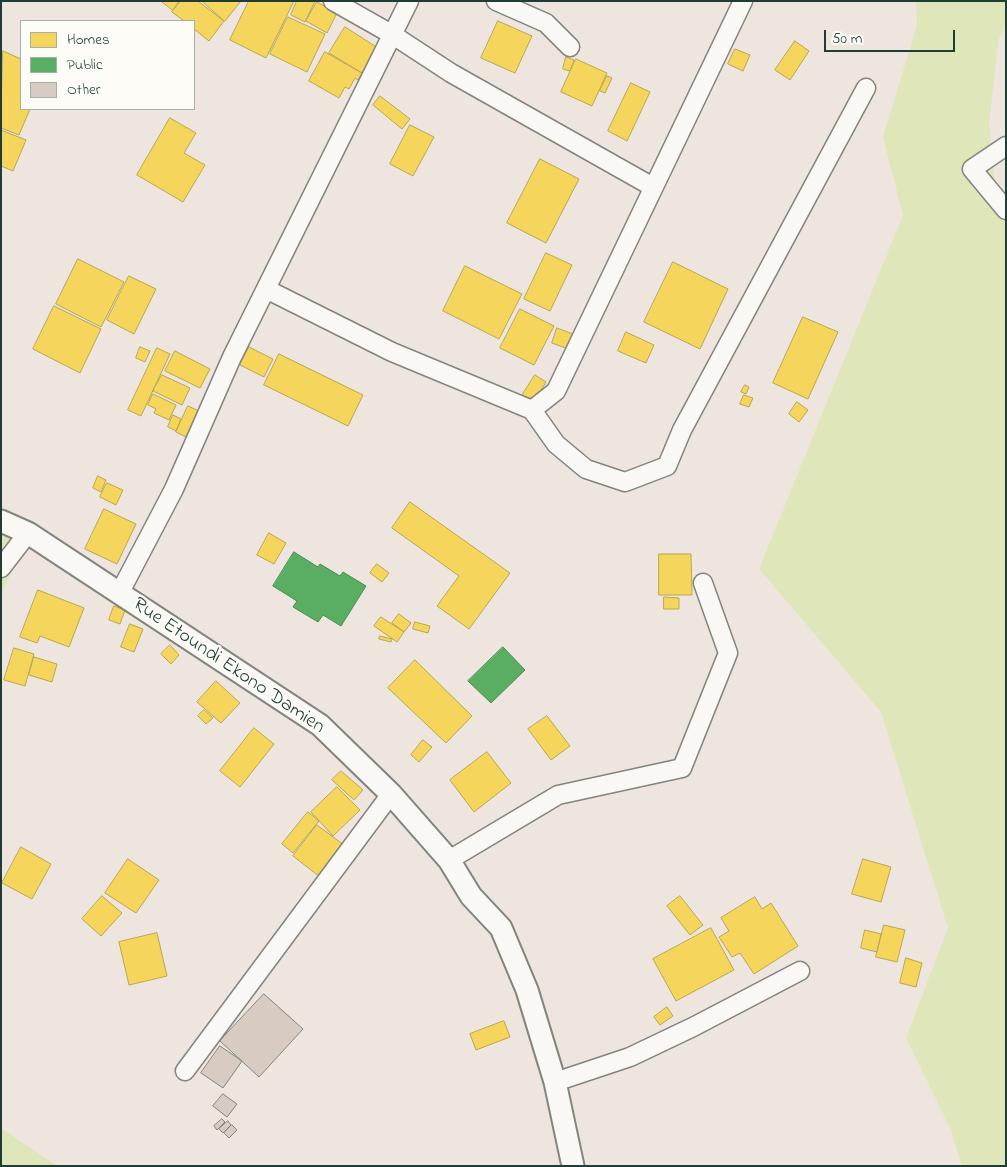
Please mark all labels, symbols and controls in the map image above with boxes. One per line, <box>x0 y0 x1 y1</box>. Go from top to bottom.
legend <box>20 20 195 110</box>
scale bar <box>827 20 958 52</box>
text: 50 m <box>832 28 862 50</box>
text: Homes <box>67 29 110 51</box>
text: Public <box>67 54 103 76</box>
text: Other <box>67 79 100 101</box>
street label: Rue Etoundi Ekono Damien <box>127 594 329 740</box>

